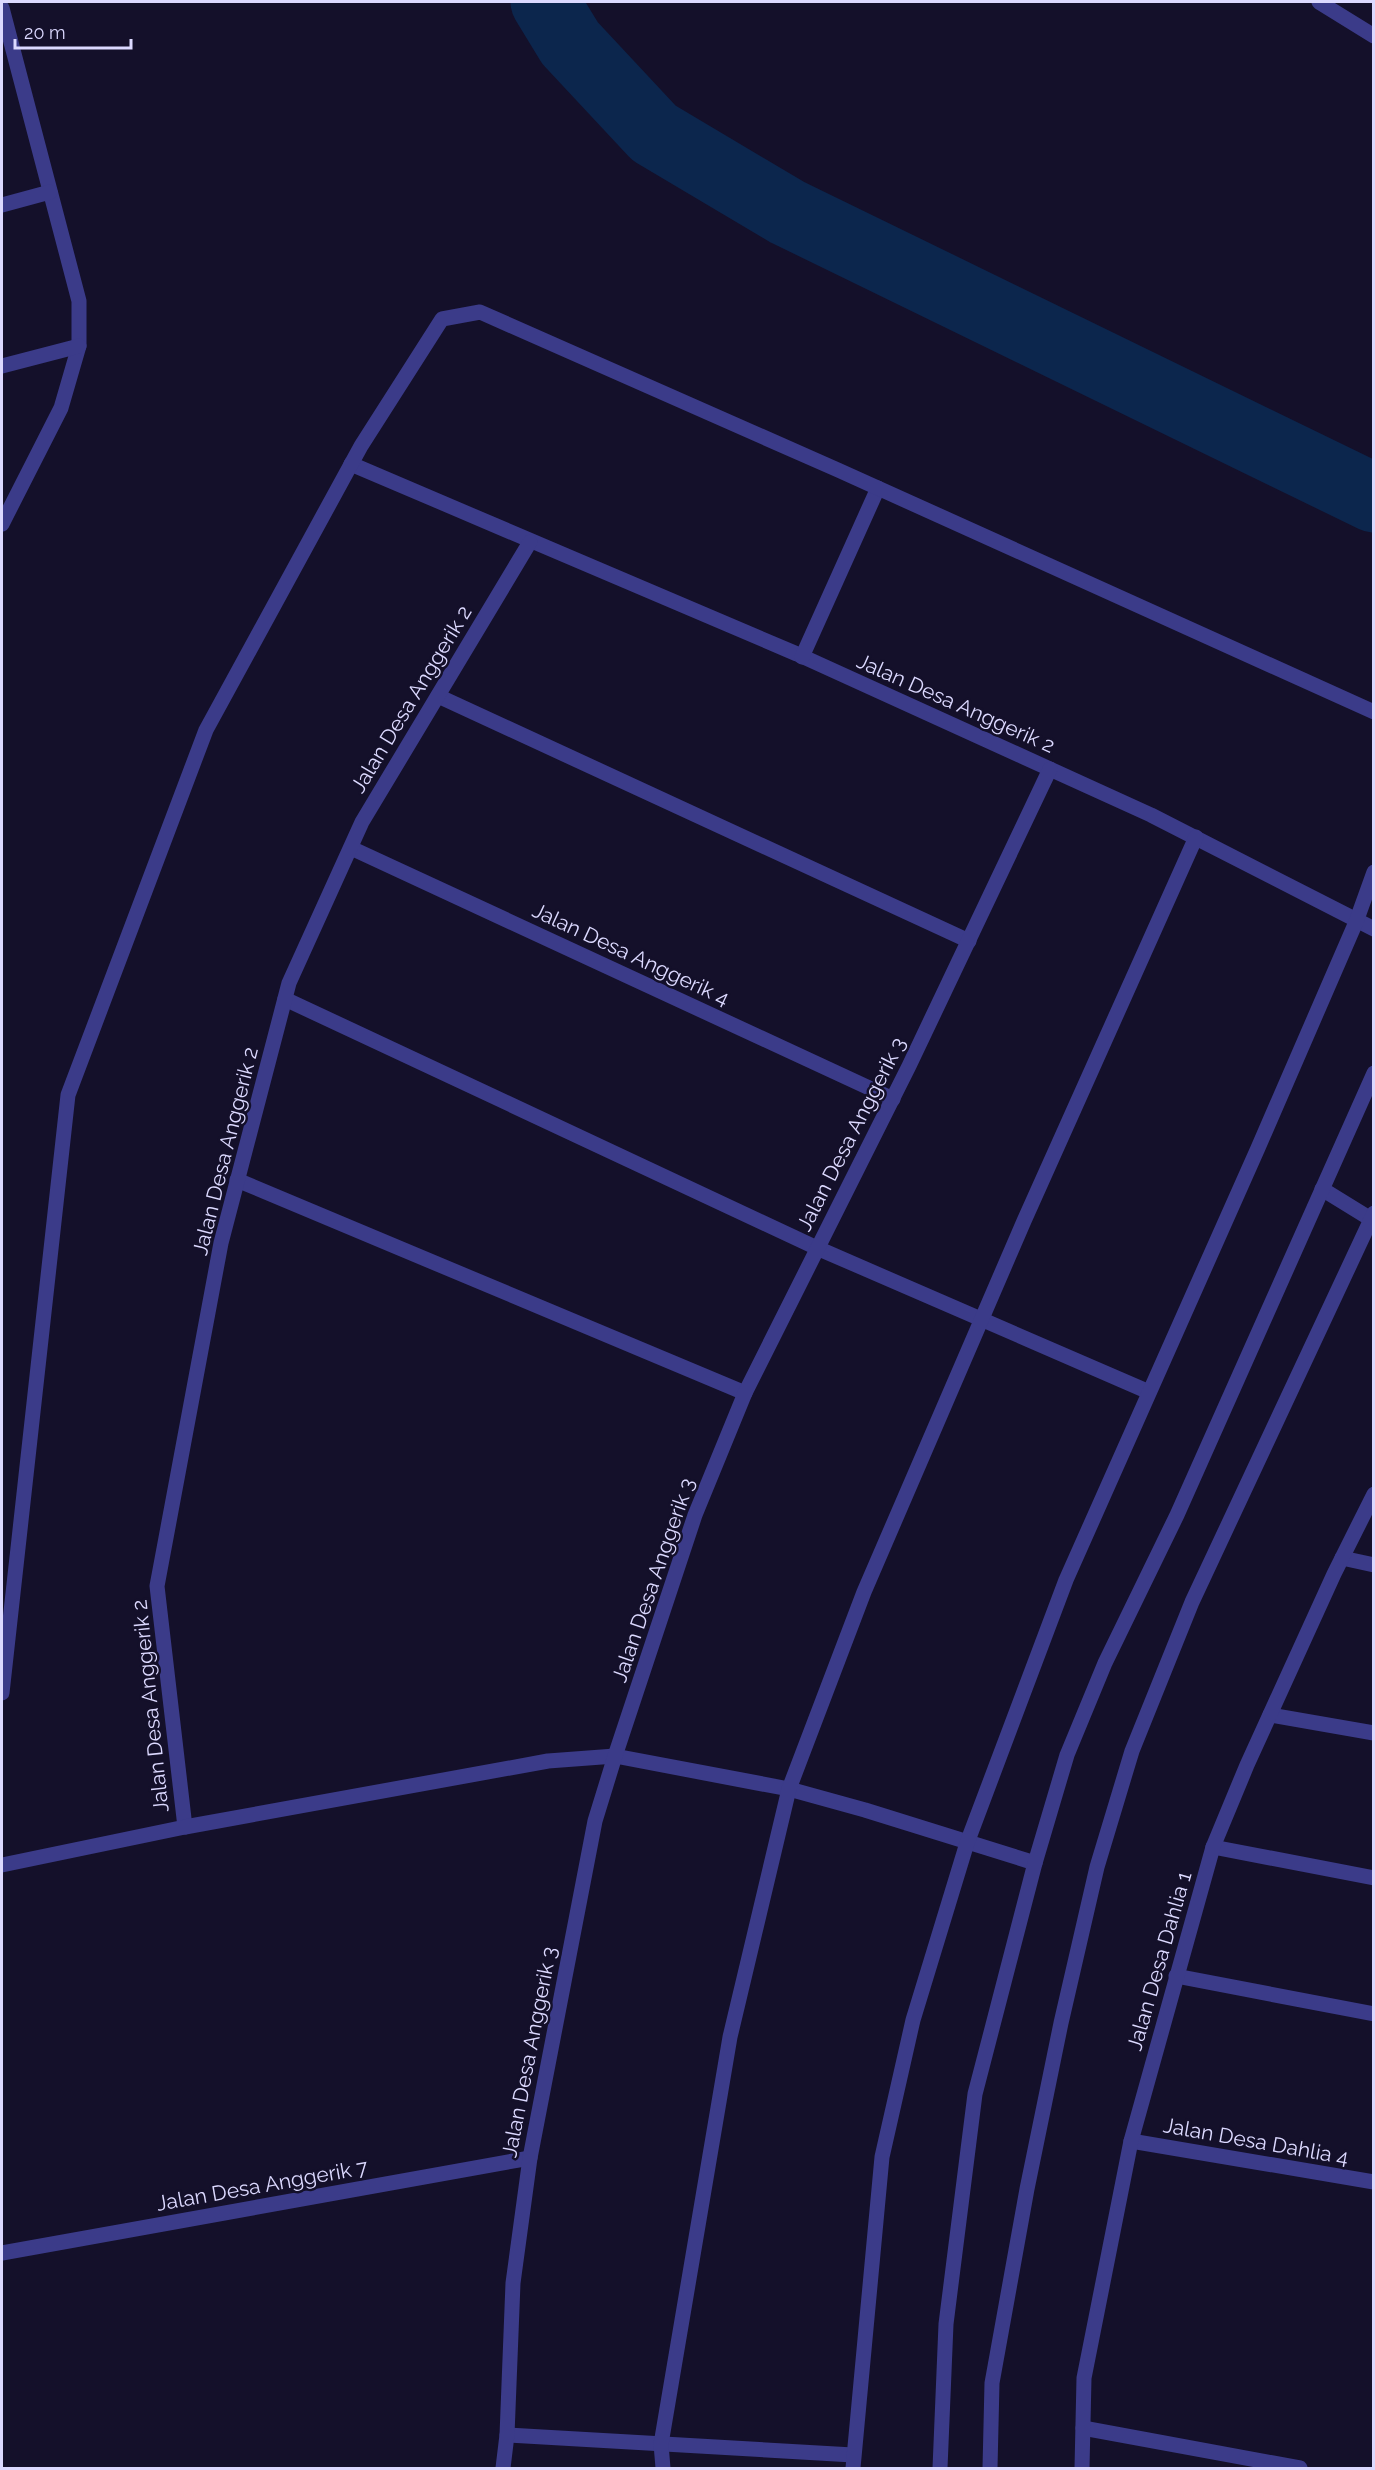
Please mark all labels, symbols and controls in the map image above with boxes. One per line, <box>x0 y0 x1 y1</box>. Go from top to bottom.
scale bar <box>15 12 130 50</box>
text: 20 m <box>24 22 66 43</box>
street label: Jalan Desa Anggerik 2 <box>345 601 477 797</box>
street label: Jalan Desa Anggerik 2 <box>853 648 1059 758</box>
street label: Jalan Desa Anggerik 4 <box>529 897 733 1011</box>
street label: Jalan Desa Anggerik 3 <box>791 1033 911 1235</box>
street label: Jalan Desa Anggerik 2 <box>187 1044 263 1258</box>
street label: Jalan Desa Anggerik 3 <box>606 1475 700 1685</box>
street label: Jalan Desa Anggerik 2 <box>126 1598 174 1814</box>
street label: Jalan Desa Dahlia 1 <box>1121 1869 1197 2053</box>
street label: Jalan Desa Anggerik 3 <box>496 1945 562 2159</box>
street label: Jalan Desa Dahlia 4 <box>1161 2112 1351 2170</box>
street label: Jalan Desa Anggerik 7 <box>154 2154 370 2216</box>

